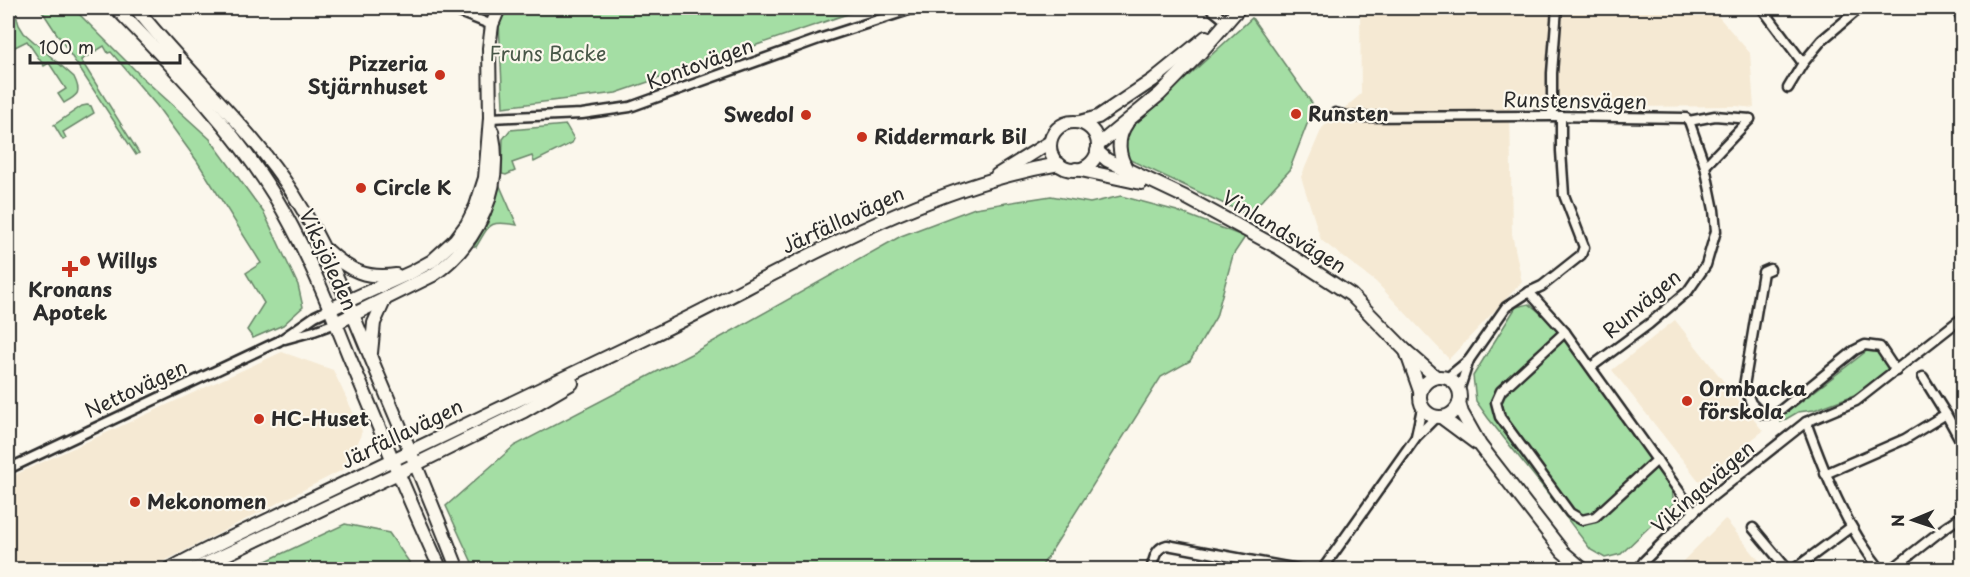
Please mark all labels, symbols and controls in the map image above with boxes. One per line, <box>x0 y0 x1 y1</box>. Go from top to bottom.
scale bar <box>30 27 180 65</box>
street label: Kontovägen <box>642 30 757 96</box>
text: 100 m <box>39 33 94 60</box>
park label: Fruns Backe <box>489 38 607 68</box>
place label: Pizzeria Stjärnhuset <box>307 48 428 101</box>
marker: Pizzeria Stjärnhuset <box>433 68 447 82</box>
street label: Runstensvägen <box>1503 84 1647 116</box>
place label: Runsten <box>1308 98 1389 128</box>
place label: Swedol <box>724 99 794 129</box>
marker: Runsten <box>1289 107 1303 121</box>
marker: Swedol <box>799 108 813 122</box>
place label: Riddermark Bil <box>874 121 1027 151</box>
marker: Riddermark Bil <box>855 130 869 144</box>
place label: Circle K <box>373 172 452 202</box>
street label: Järfällavägen <box>776 177 909 261</box>
marker: Circle K <box>354 181 368 195</box>
street label: Vinlandsvägen <box>1217 182 1352 280</box>
street label: Viksjöleden <box>292 204 366 315</box>
place label: Willys <box>97 245 158 275</box>
marker: Willys <box>78 254 92 268</box>
marker: Kronans Apotek <box>63 262 77 276</box>
street label: Runvägen <box>1596 262 1687 345</box>
place label: Kronans Apotek <box>28 274 113 327</box>
street label: Nettovägen <box>79 351 192 425</box>
place label: Ormbacka förskola <box>1699 373 1807 426</box>
street label: Järfällavägen <box>335 391 468 476</box>
marker: Ormbacka förskola <box>1680 394 1694 408</box>
place label: HC-Huset <box>271 403 369 433</box>
marker: HC-Huset <box>252 412 266 426</box>
street label: Vikingavägen <box>1644 433 1761 540</box>
place label: Mekonomen <box>147 486 267 516</box>
north arrow <box>1883 490 1943 550</box>
marker: Mekonomen <box>128 495 142 509</box>
text: N <box>1885 514 1909 527</box>

